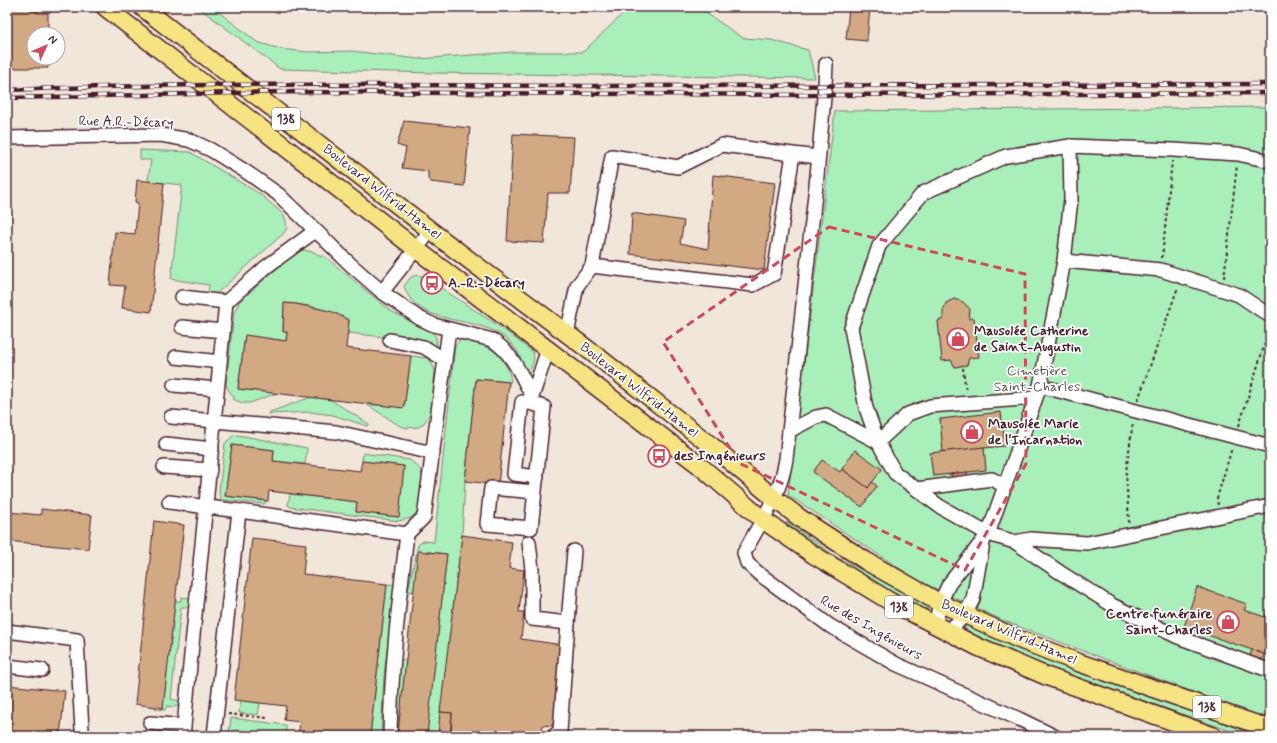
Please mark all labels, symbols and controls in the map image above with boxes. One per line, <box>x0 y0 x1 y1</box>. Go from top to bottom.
north arrow <box>26 26 66 66</box>
text: N <box>45 32 60 47</box>
road number: 138 <box>272 108 300 130</box>
street label: Rue A.R.-Décary <box>78 112 174 132</box>
street label: Boulevard Wilfrid-Hamel <box>319 140 445 244</box>
bus stop icon: A.-R.-Décary <box>419 270 445 296</box>
place label: A.-R.-Décary <box>448 274 525 292</box>
place label: Mausolée Catherine de Saint-Augustin <box>974 322 1089 357</box>
shop icon: Mausolée Catherine de Saint-Augustin <box>945 326 971 352</box>
street label: Boulevard Wilfrid-Hamel <box>576 338 702 442</box>
park label: Cimetière Saint-Charles <box>994 362 1080 396</box>
place label: Mausolée Marie de l'Incarnation <box>988 415 1082 449</box>
shop icon: Mausolée Marie de l'Incarnation <box>959 419 985 445</box>
bus stop icon: des Ingénieurs <box>646 443 672 469</box>
place label: des Ingénieurs <box>674 447 766 466</box>
street label: Rue des Ingénieurs <box>817 591 925 665</box>
street label: Boulevard Wilfrid-Hamel <box>939 595 1080 669</box>
road number: 138 <box>885 596 913 618</box>
place label: Centre funéraire Saint-Charles <box>1106 605 1213 639</box>
shop icon: Centre funéraire Saint-Charles <box>1215 609 1241 635</box>
road number: 138 <box>1193 696 1221 718</box>

